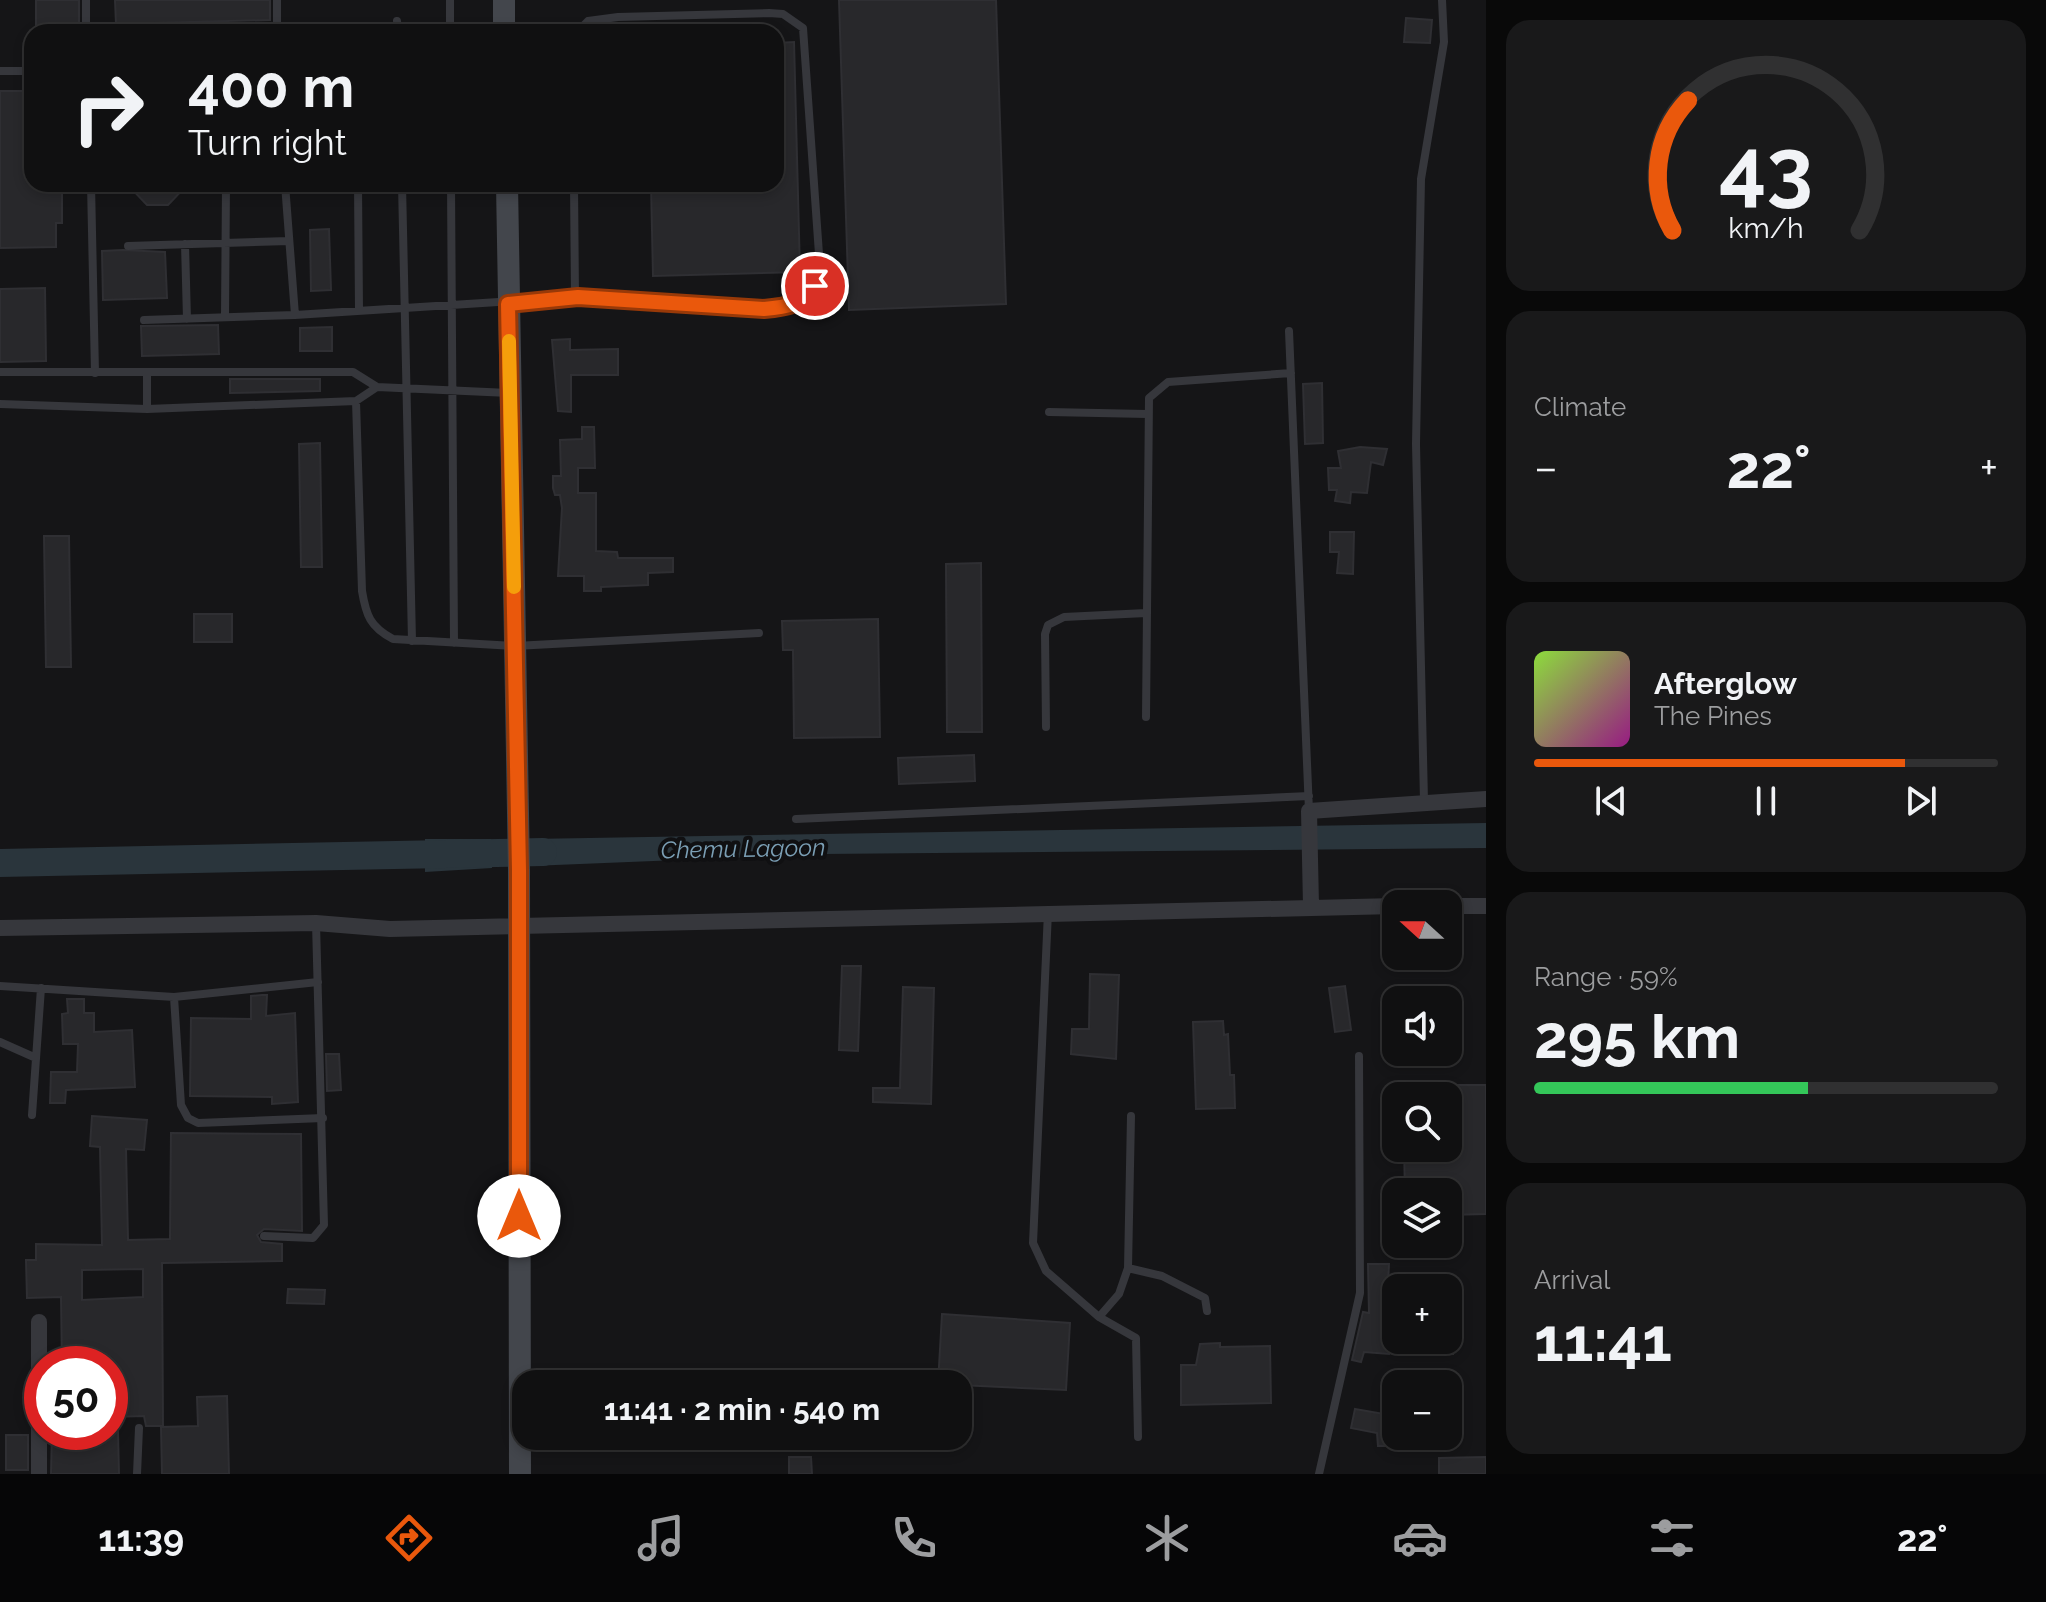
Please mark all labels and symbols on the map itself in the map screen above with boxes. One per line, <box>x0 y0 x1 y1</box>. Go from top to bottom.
pin <box>781 252 849 320</box>
water label: Chemu Lagoon <box>660 833 826 864</box>
north arrow <box>1382 890 1462 970</box>
position arrow <box>477 1174 561 1258</box>
speed limit sign: 50 <box>24 1346 128 1450</box>

